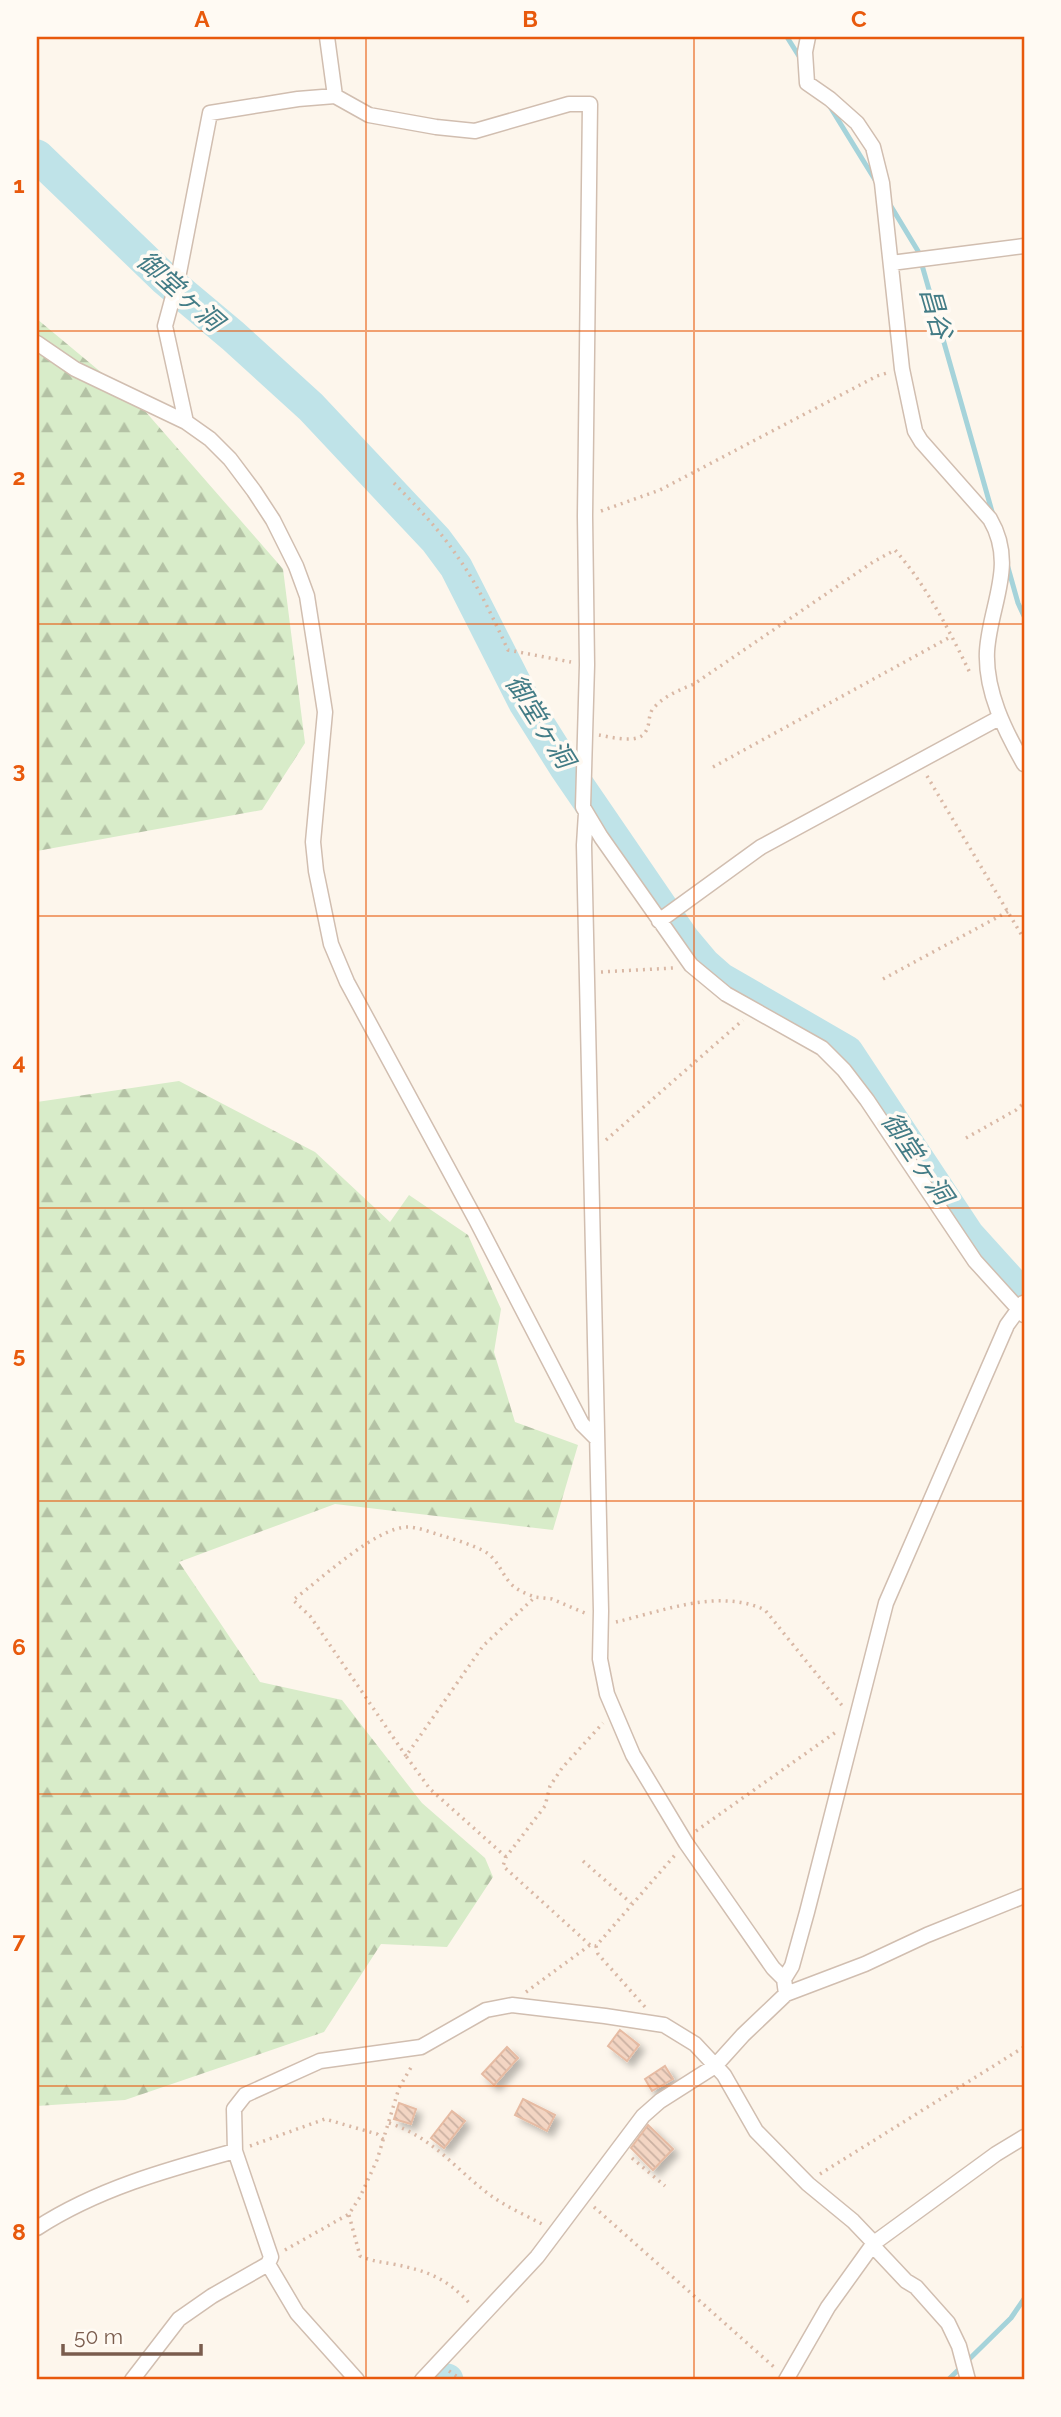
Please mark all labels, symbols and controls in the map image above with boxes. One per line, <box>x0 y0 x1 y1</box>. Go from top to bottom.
text: A <box>194 5 210 32</box>
text: B <box>522 5 538 32</box>
text: C <box>851 5 867 32</box>
text: 1 <box>13 171 25 198</box>
water label: 御堂ヶ洞 <box>131 245 232 340</box>
water label: 昌谷 <box>914 284 958 344</box>
text: 2 <box>13 463 25 490</box>
water label: 御堂ヶ洞 <box>500 669 582 776</box>
text: 3 <box>13 756 25 783</box>
text: 4 <box>12 1048 26 1075</box>
water label: 御堂ヶ洞 <box>875 1106 961 1213</box>
text: 5 <box>13 1341 26 1368</box>
text: 6 <box>12 1633 26 1660</box>
text: 7 <box>13 1926 26 1953</box>
text: 8 <box>12 2218 26 2245</box>
scale bar <box>63 2312 201 2356</box>
text: 50 m <box>74 2324 123 2349</box>

